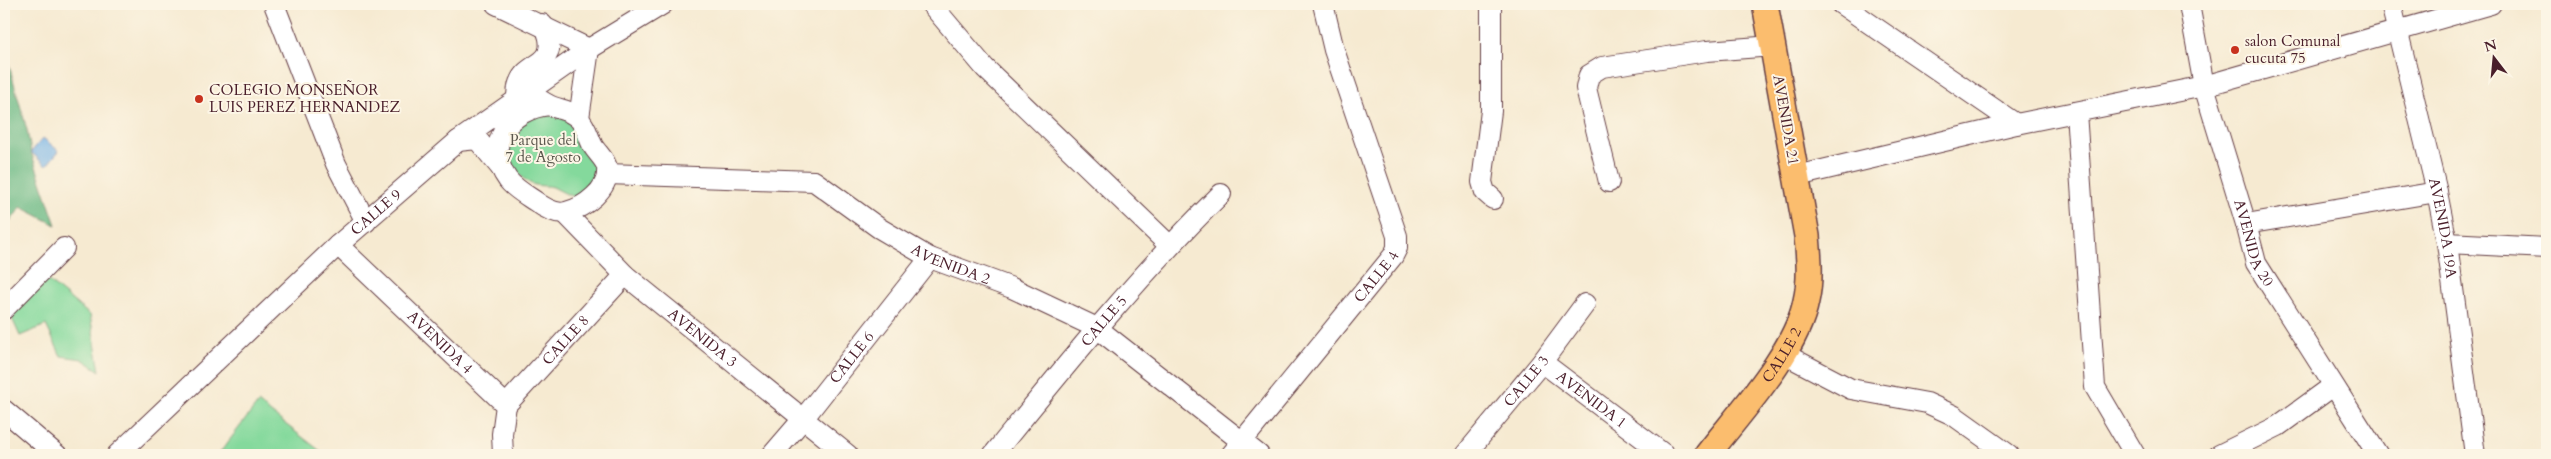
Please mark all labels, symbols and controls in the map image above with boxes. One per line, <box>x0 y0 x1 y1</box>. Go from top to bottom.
place label: salon Comunal cucuta 75 <box>2245 31 2340 68</box>
north arrow <box>2468 32 2518 82</box>
text: N <box>2482 35 2499 57</box>
marker: salon Comunal cucuta 75 <box>2229 44 2241 56</box>
street label: AVENIDA 21 <box>1768 73 1804 167</box>
place label: COLEGIO MONSEÑOR LUIS PEREZ HERNANDEZ <box>209 80 400 117</box>
marker: COLEGIO MONSEÑOR LUIS PEREZ HERNANDEZ <box>193 93 205 105</box>
park label: Parque del 7 de Agosto <box>505 130 581 167</box>
street label: AVENIDA 19A <box>2424 176 2462 280</box>
street label: CALLE 9 <box>346 184 406 240</box>
street label: AVENIDA 20 <box>2229 197 2278 290</box>
street label: AVENIDA 2 <box>907 239 993 289</box>
street label: CALLE 4 <box>1349 248 1404 307</box>
street label: CALLE 5 <box>1076 291 1131 351</box>
street label: AVENIDA 3 <box>664 304 741 372</box>
street label: AVENIDA 4 <box>403 306 477 378</box>
street label: CALLE 8 <box>537 311 593 369</box>
street label: CALLE 2 <box>1757 324 1806 387</box>
street label: CALLE 6 <box>825 327 879 388</box>
street label: CALLE 3 <box>1499 351 1554 411</box>
street label: AVENIDA 1 <box>1552 366 1631 433</box>

